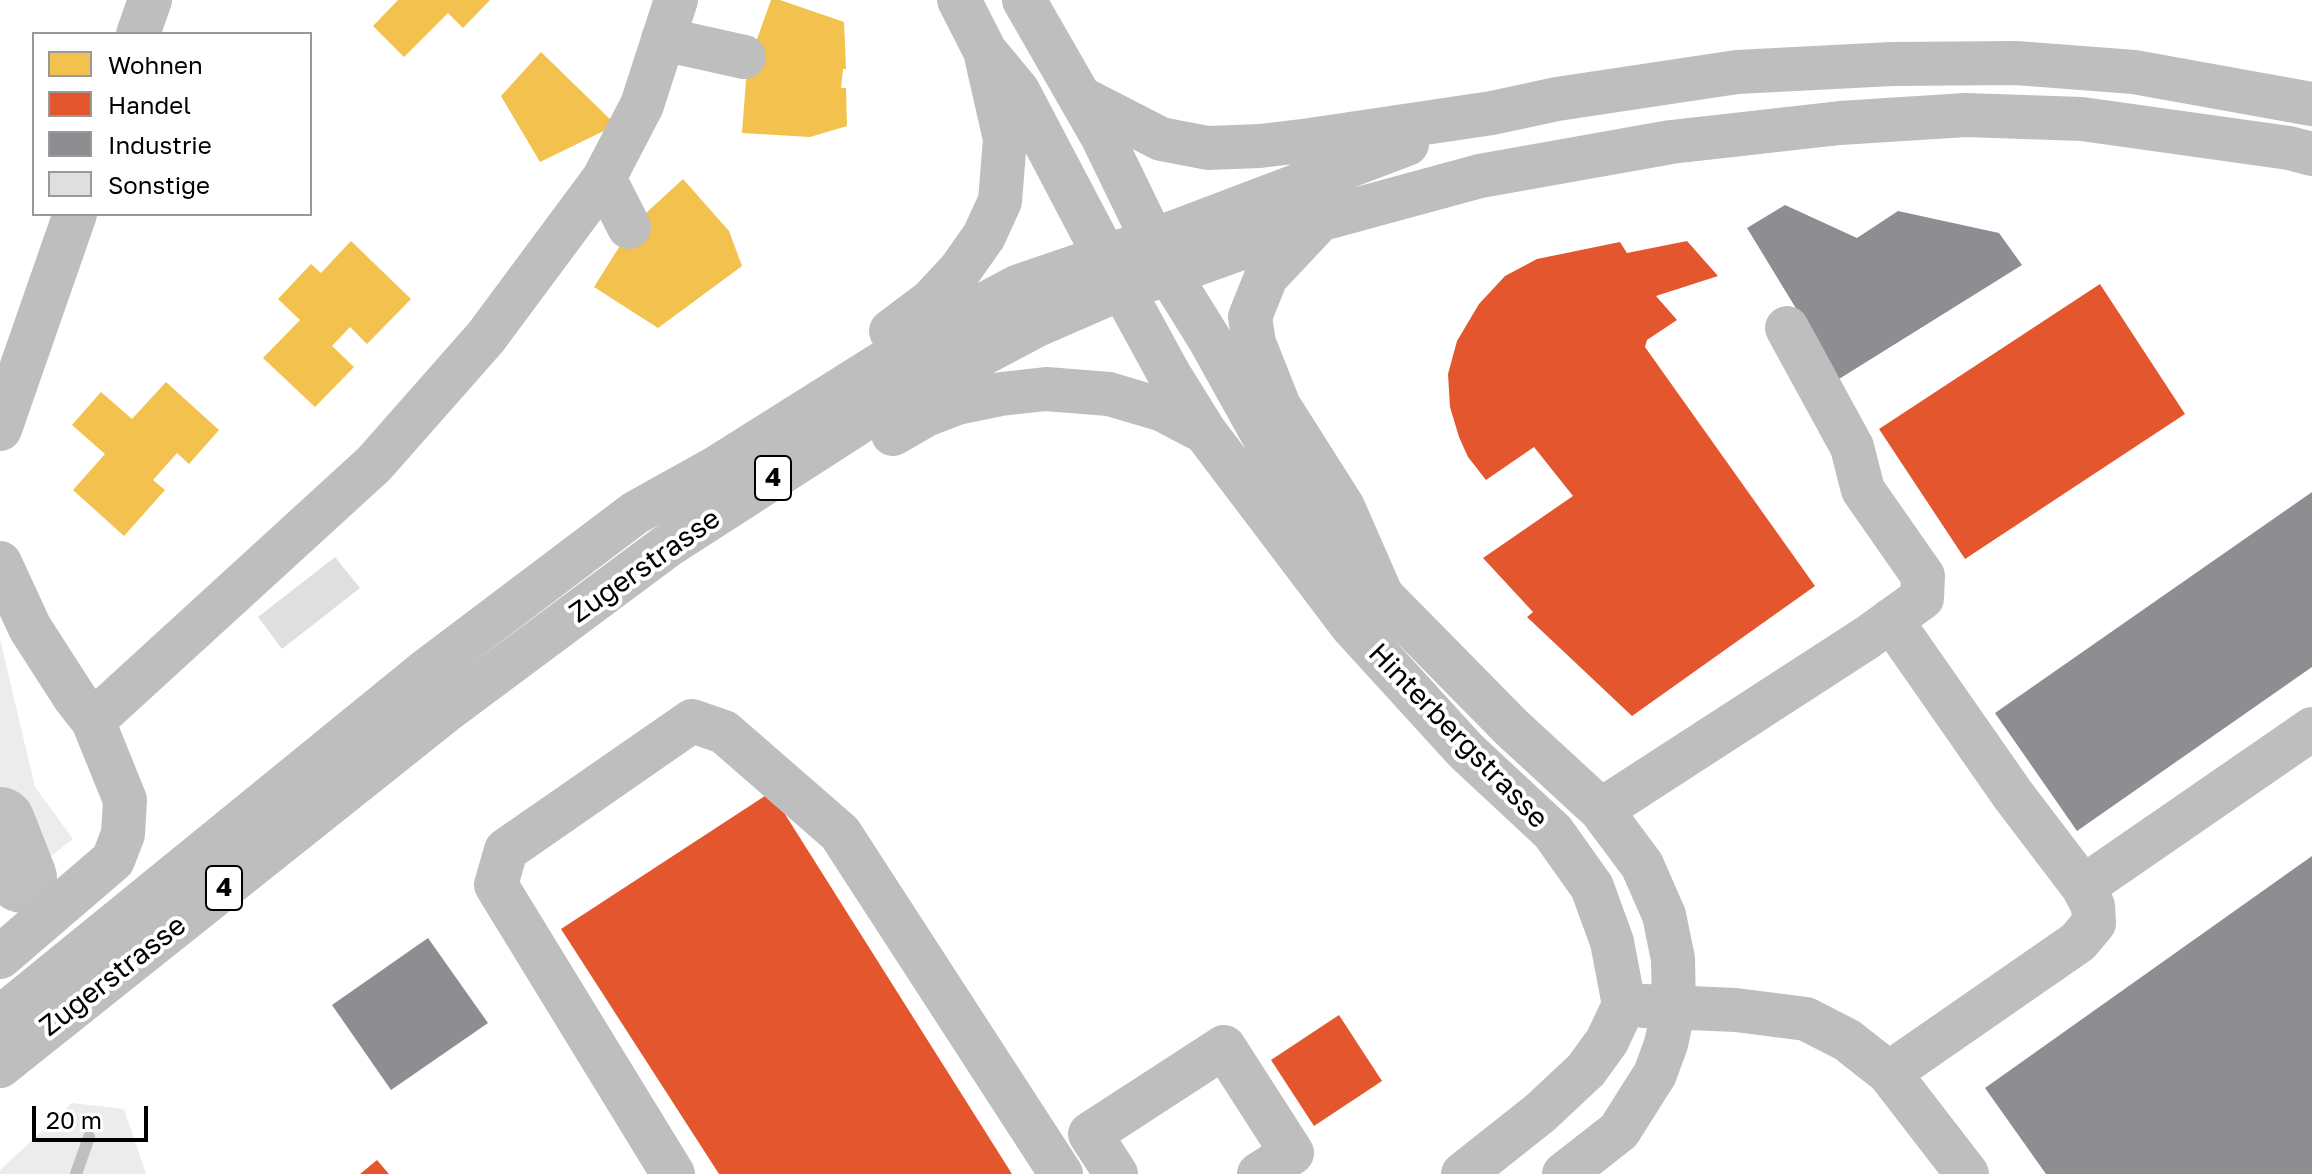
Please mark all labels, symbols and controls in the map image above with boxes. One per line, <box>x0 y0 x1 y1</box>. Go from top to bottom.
legend <box>32 32 312 216</box>
text: Wohnen <box>108 50 203 79</box>
text: Handel <box>108 90 191 119</box>
text: Industrie <box>108 130 212 159</box>
text: Sonstige <box>108 170 210 199</box>
road number: 4 <box>755 456 791 500</box>
street label: Zugerstrasse <box>563 502 727 630</box>
street label: Hinterbergstrasse <box>1361 637 1555 835</box>
road number: 4 <box>206 866 242 910</box>
street label: Zugerstrasse <box>33 909 193 1043</box>
scale bar <box>36 1090 152 1140</box>
text: 20 m <box>46 1105 102 1134</box>

